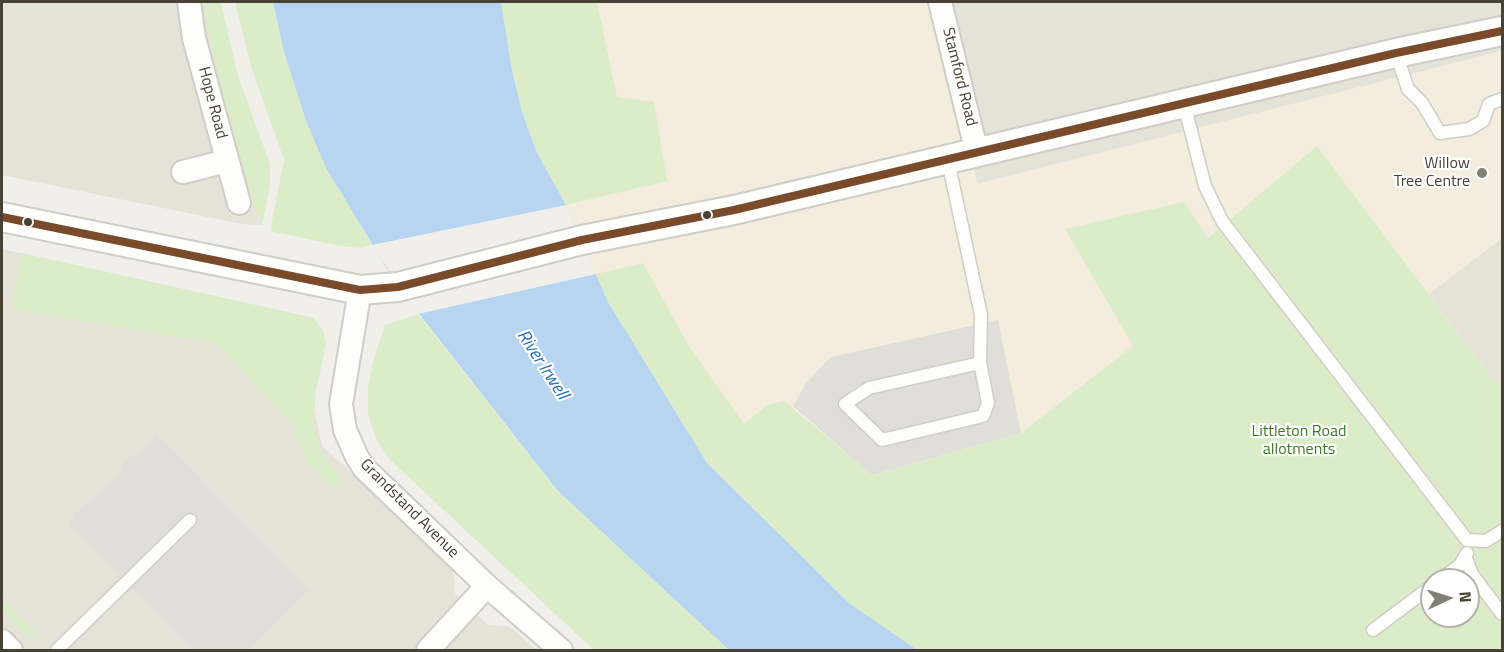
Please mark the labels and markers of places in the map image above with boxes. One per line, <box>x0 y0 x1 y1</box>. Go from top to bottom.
place label: Willow Tree Centre <box>1394 154 1470 192</box>
marker: Willow Tree Centre <box>1475 166 1489 180</box>
unlabelled marker <box>701 209 713 221</box>
unlabelled marker <box>22 216 34 228</box>

